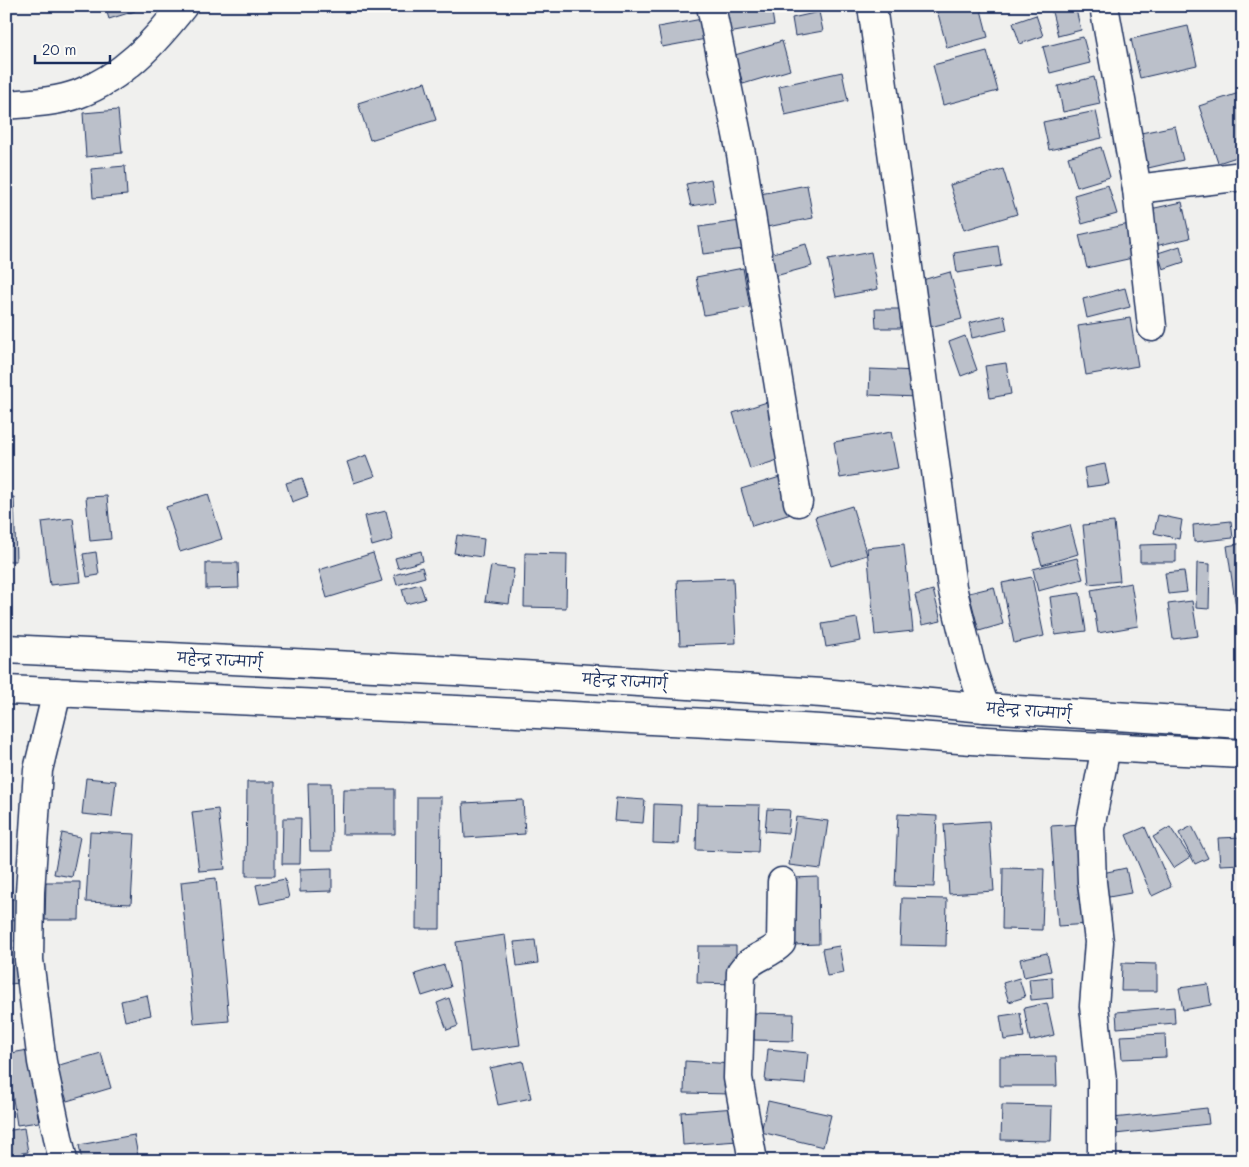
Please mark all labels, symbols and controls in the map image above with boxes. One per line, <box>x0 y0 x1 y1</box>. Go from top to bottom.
scale bar <box>35 32 110 64</box>
text: 20 m <box>42 39 76 59</box>
street label: महेन्द्र राज्मार्ग् <box>176 645 265 673</box>
street label: महेन्द्र राज्मार्ग् <box>581 666 670 694</box>
street label: महेन्द्र राज्मार्ग् <box>985 695 1074 725</box>

